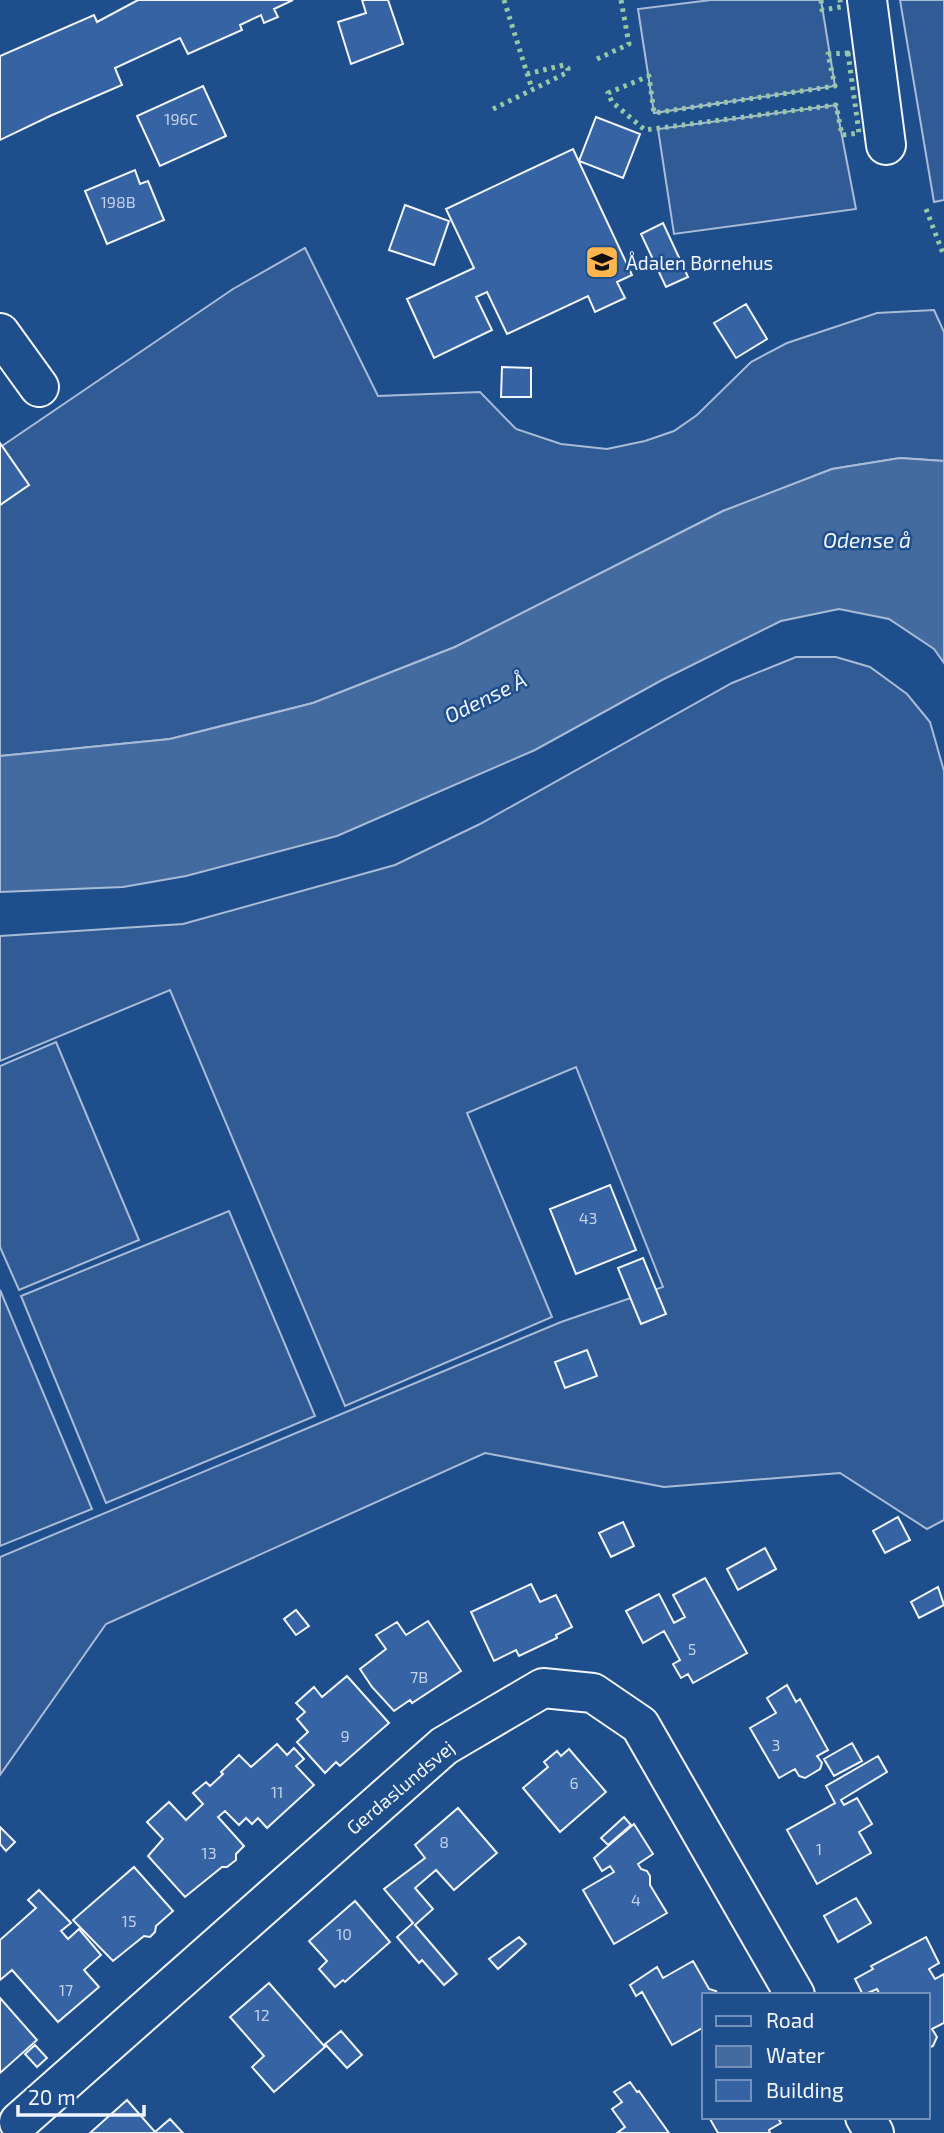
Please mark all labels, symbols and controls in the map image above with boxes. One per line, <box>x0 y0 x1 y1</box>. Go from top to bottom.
house number: 196C <box>164 109 198 128</box>
house number: 198B <box>100 192 136 211</box>
school or university icon: Ådalen Børnehus <box>583 243 621 281</box>
place label: Ådalen Børnehus <box>626 251 773 274</box>
water label: Odense å <box>823 527 911 552</box>
water label: Odense Å <box>440 666 530 728</box>
house number: 43 <box>579 1208 597 1227</box>
house number: 5 <box>688 1639 696 1658</box>
house number: 7B <box>410 1667 428 1686</box>
house number: 9 <box>340 1726 350 1745</box>
street label: Gerdaslundsvej <box>341 1735 459 1839</box>
house number: 3 <box>772 1735 780 1754</box>
house number: 6 <box>569 1773 579 1792</box>
house number: 11 <box>271 1782 283 1801</box>
house number: 8 <box>439 1832 449 1851</box>
house number: 1 <box>816 1839 822 1858</box>
house number: 13 <box>201 1843 217 1862</box>
house number: 4 <box>631 1890 641 1909</box>
house number: 15 <box>122 1911 136 1930</box>
house number: 10 <box>336 1924 352 1943</box>
house number: 17 <box>59 1980 73 1999</box>
legend <box>702 1993 930 2119</box>
house number: 12 <box>254 2005 270 2024</box>
text: Road <box>766 2007 814 2032</box>
text: Water <box>766 2042 825 2067</box>
scale bar <box>18 2074 144 2118</box>
text: Building <box>766 2077 844 2102</box>
text: 20 m <box>28 2084 76 2109</box>

